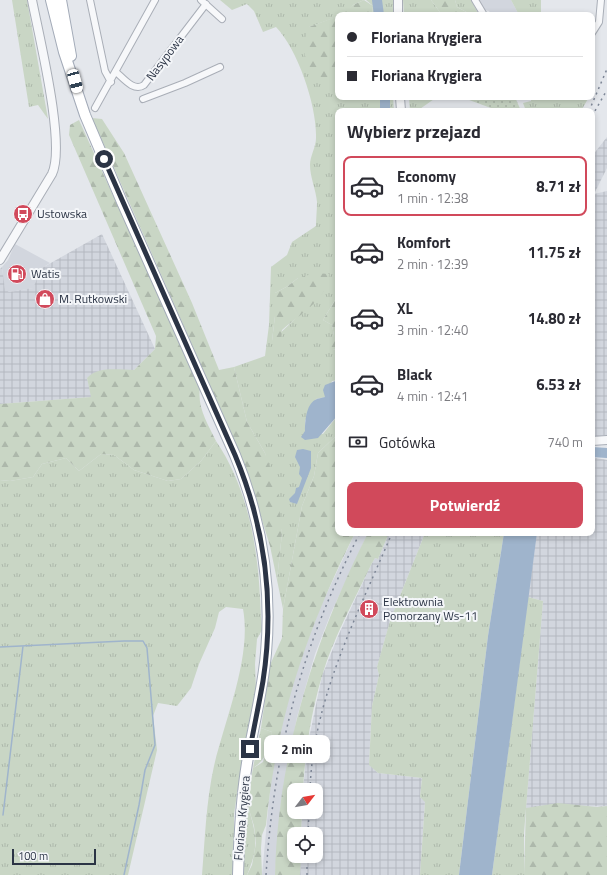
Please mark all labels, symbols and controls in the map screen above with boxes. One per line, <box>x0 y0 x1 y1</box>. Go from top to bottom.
text: Floriana Krygiera <box>371 26 482 49</box>
street label: Nasypowa <box>141 31 188 85</box>
text: Floriana Krygiera <box>371 64 482 87</box>
car <box>66 68 84 94</box>
text: Wybierz przejazd <box>347 118 481 145</box>
route start <box>95 150 113 168</box>
text: Economy <box>397 165 456 188</box>
icon: car <box>349 168 385 204</box>
text: 8.71 zł <box>536 175 581 198</box>
text: 1 min · 12:38 <box>397 188 468 208</box>
bus stop icon: Ustowska <box>12 203 34 225</box>
place label: Ustowska <box>37 204 87 223</box>
text: Komfort <box>397 231 451 254</box>
icon: car <box>349 234 385 270</box>
text: 11.75 zł <box>528 241 581 264</box>
text: 2 min · 12:39 <box>397 254 468 274</box>
fuel station icon: Watis <box>6 263 28 285</box>
place label: Watis <box>31 264 60 283</box>
shop icon: M. Rutkowski <box>34 288 56 310</box>
place label: M. Rutkowski <box>59 289 127 308</box>
text: XL <box>397 297 413 320</box>
icon: car <box>349 300 385 336</box>
text: 14.80 zł <box>528 307 581 330</box>
text: 3 min · 12:40 <box>397 320 468 340</box>
text: Black <box>397 363 432 386</box>
icon: car <box>349 366 385 402</box>
text: 6.53 zł <box>536 373 581 396</box>
text: 4 min · 12:41 <box>397 386 468 406</box>
icon: cash <box>347 431 369 453</box>
text: Gotówka <box>379 431 435 454</box>
text: 740 m <box>547 432 583 452</box>
button: Potwierdź <box>347 482 583 528</box>
place label: Elektrownia Pomorzany Ws-11 <box>383 592 478 625</box>
building icon: Elektrownia Pomorzany Ws-11 <box>358 598 380 620</box>
callout: 2 min <box>264 735 330 763</box>
text: 2 min <box>281 739 313 759</box>
route end <box>241 740 259 758</box>
street label: Floriana Krygiera <box>228 775 255 861</box>
north arrow <box>287 783 323 819</box>
map controls <box>287 783 323 863</box>
button: locate <box>287 827 323 863</box>
scale bar <box>12 847 96 866</box>
text: 100 m <box>18 848 48 864</box>

